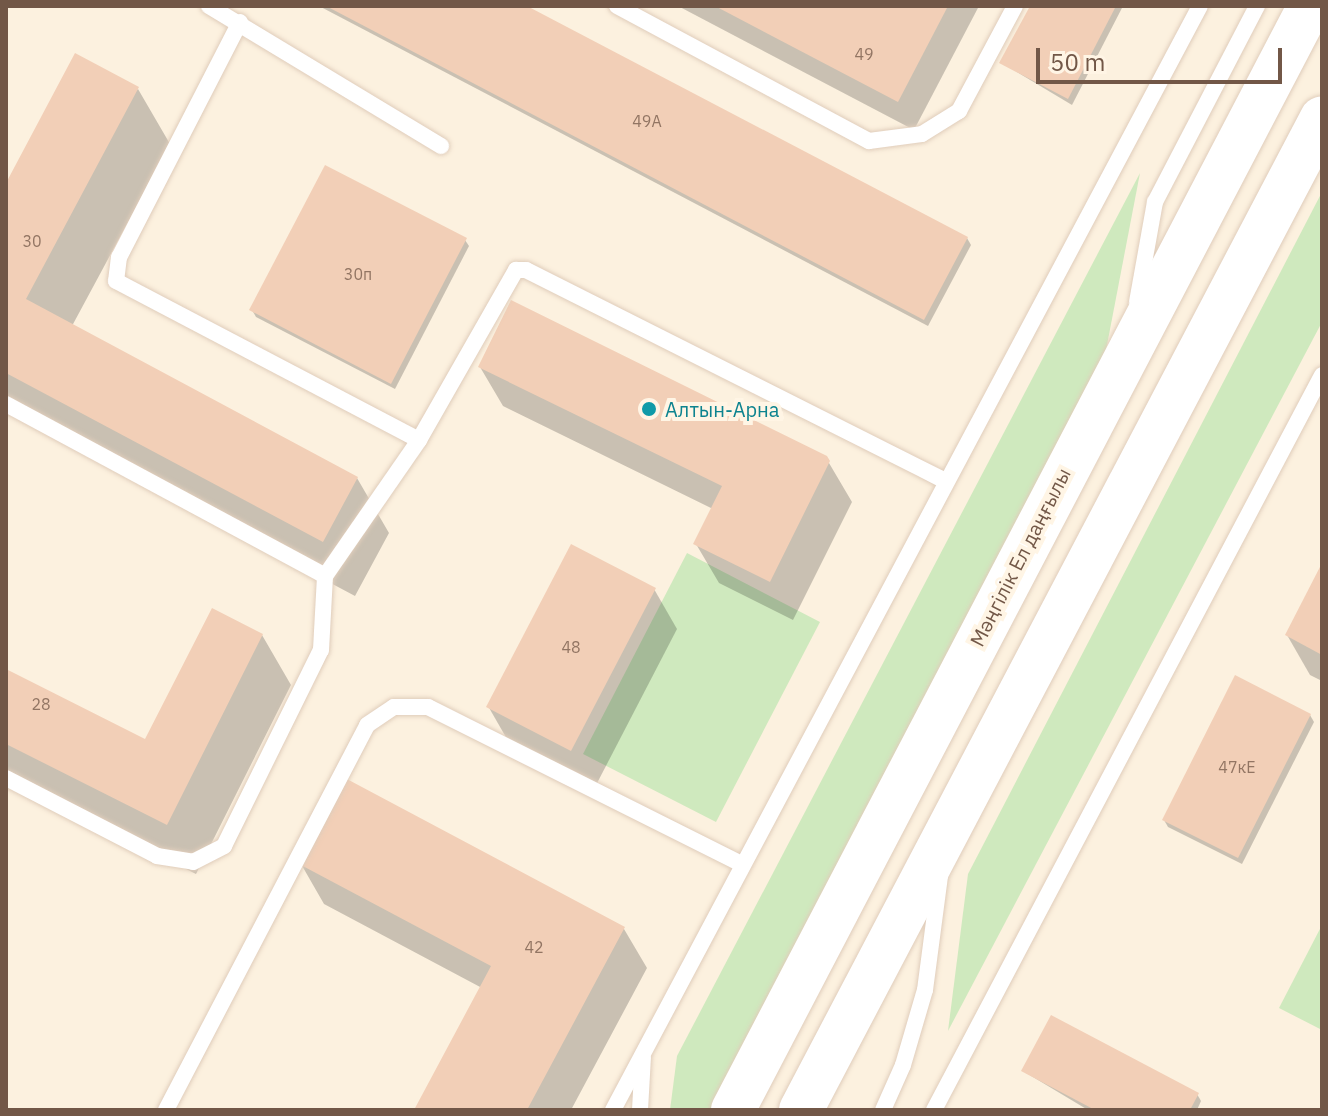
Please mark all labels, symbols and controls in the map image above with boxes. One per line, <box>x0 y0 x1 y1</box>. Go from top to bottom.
scale bar <box>1040 32 1286 82</box>
house number: 49 <box>854 44 874 64</box>
text: 50 m <box>1050 46 1105 78</box>
house number: 49А <box>632 111 662 131</box>
house number: 30 <box>22 231 42 251</box>
house number: 30п <box>344 264 372 284</box>
place label: Алтын-Арна <box>665 397 780 421</box>
marker: Алтын-Арна <box>640 400 658 418</box>
street label: Мәңгілік Ел даңғылы <box>965 464 1075 650</box>
house number: 48 <box>561 637 581 657</box>
house number: 28 <box>31 694 51 714</box>
house number: 47кЕ <box>1218 757 1256 777</box>
house number: 42 <box>524 937 544 957</box>

